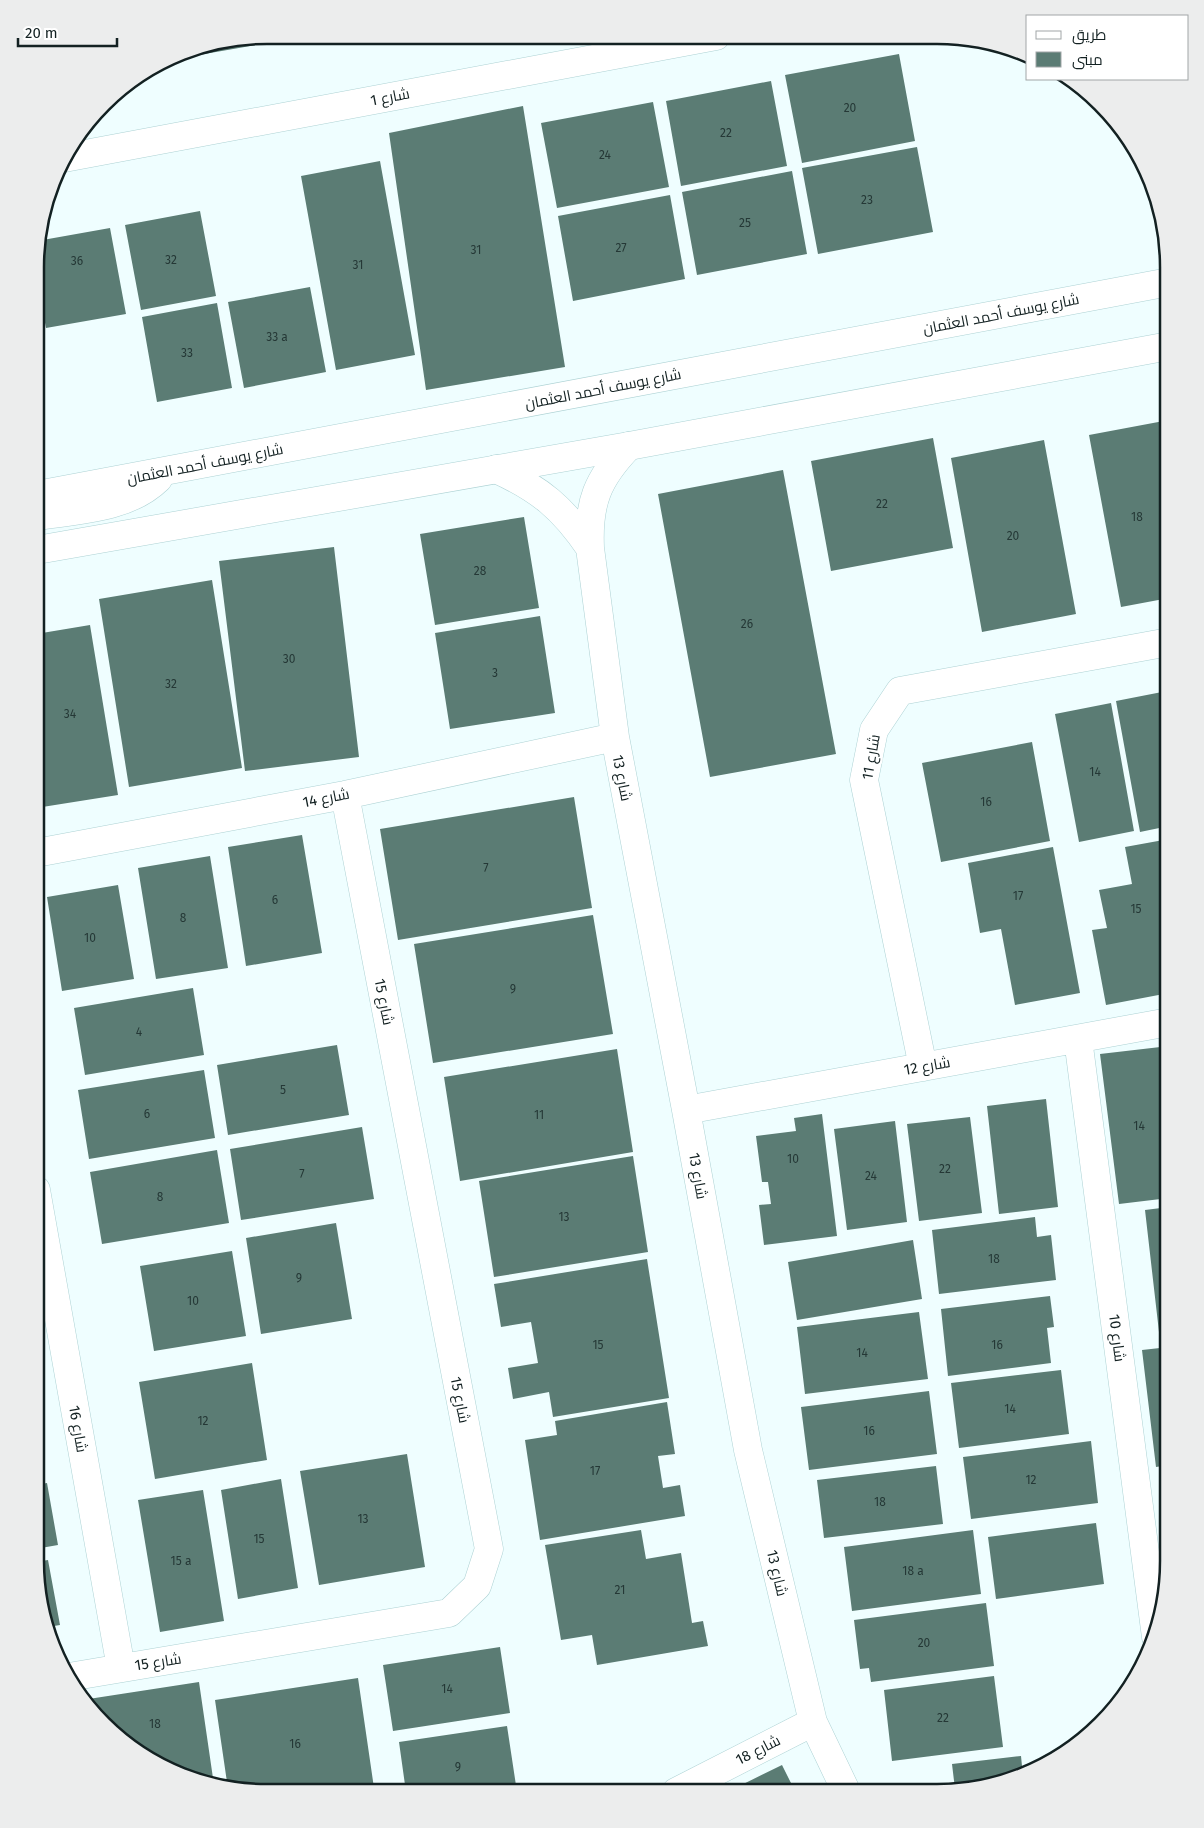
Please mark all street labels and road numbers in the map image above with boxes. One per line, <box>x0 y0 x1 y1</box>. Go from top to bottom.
street label: شارع 1 <box>369 84 412 112</box>
street label: شارع يوسف أحمد العثمان <box>921 289 1081 340</box>
street label: شارع يوسف أحمد العثمان <box>523 364 683 415</box>
street label: شارع يوسف أحمد العثمان <box>125 439 285 490</box>
street label: شارع 11 <box>858 733 886 781</box>
street label: شارع 13 <box>607 753 635 803</box>
street label: شارع 14 <box>301 785 351 813</box>
street label: شارع 15 <box>369 977 397 1027</box>
street label: شارع 12 <box>902 1053 952 1081</box>
street label: شارع 13 <box>683 1151 711 1201</box>
street label: شارع 10 <box>1103 1313 1129 1363</box>
street label: شارع 15 <box>445 1375 473 1425</box>
street label: شارع 16 <box>63 1404 91 1454</box>
street label: شارع 13 <box>761 1548 791 1598</box>
street label: شارع 15 <box>133 1649 183 1677</box>
street label: شارع 18 <box>733 1731 784 1771</box>

